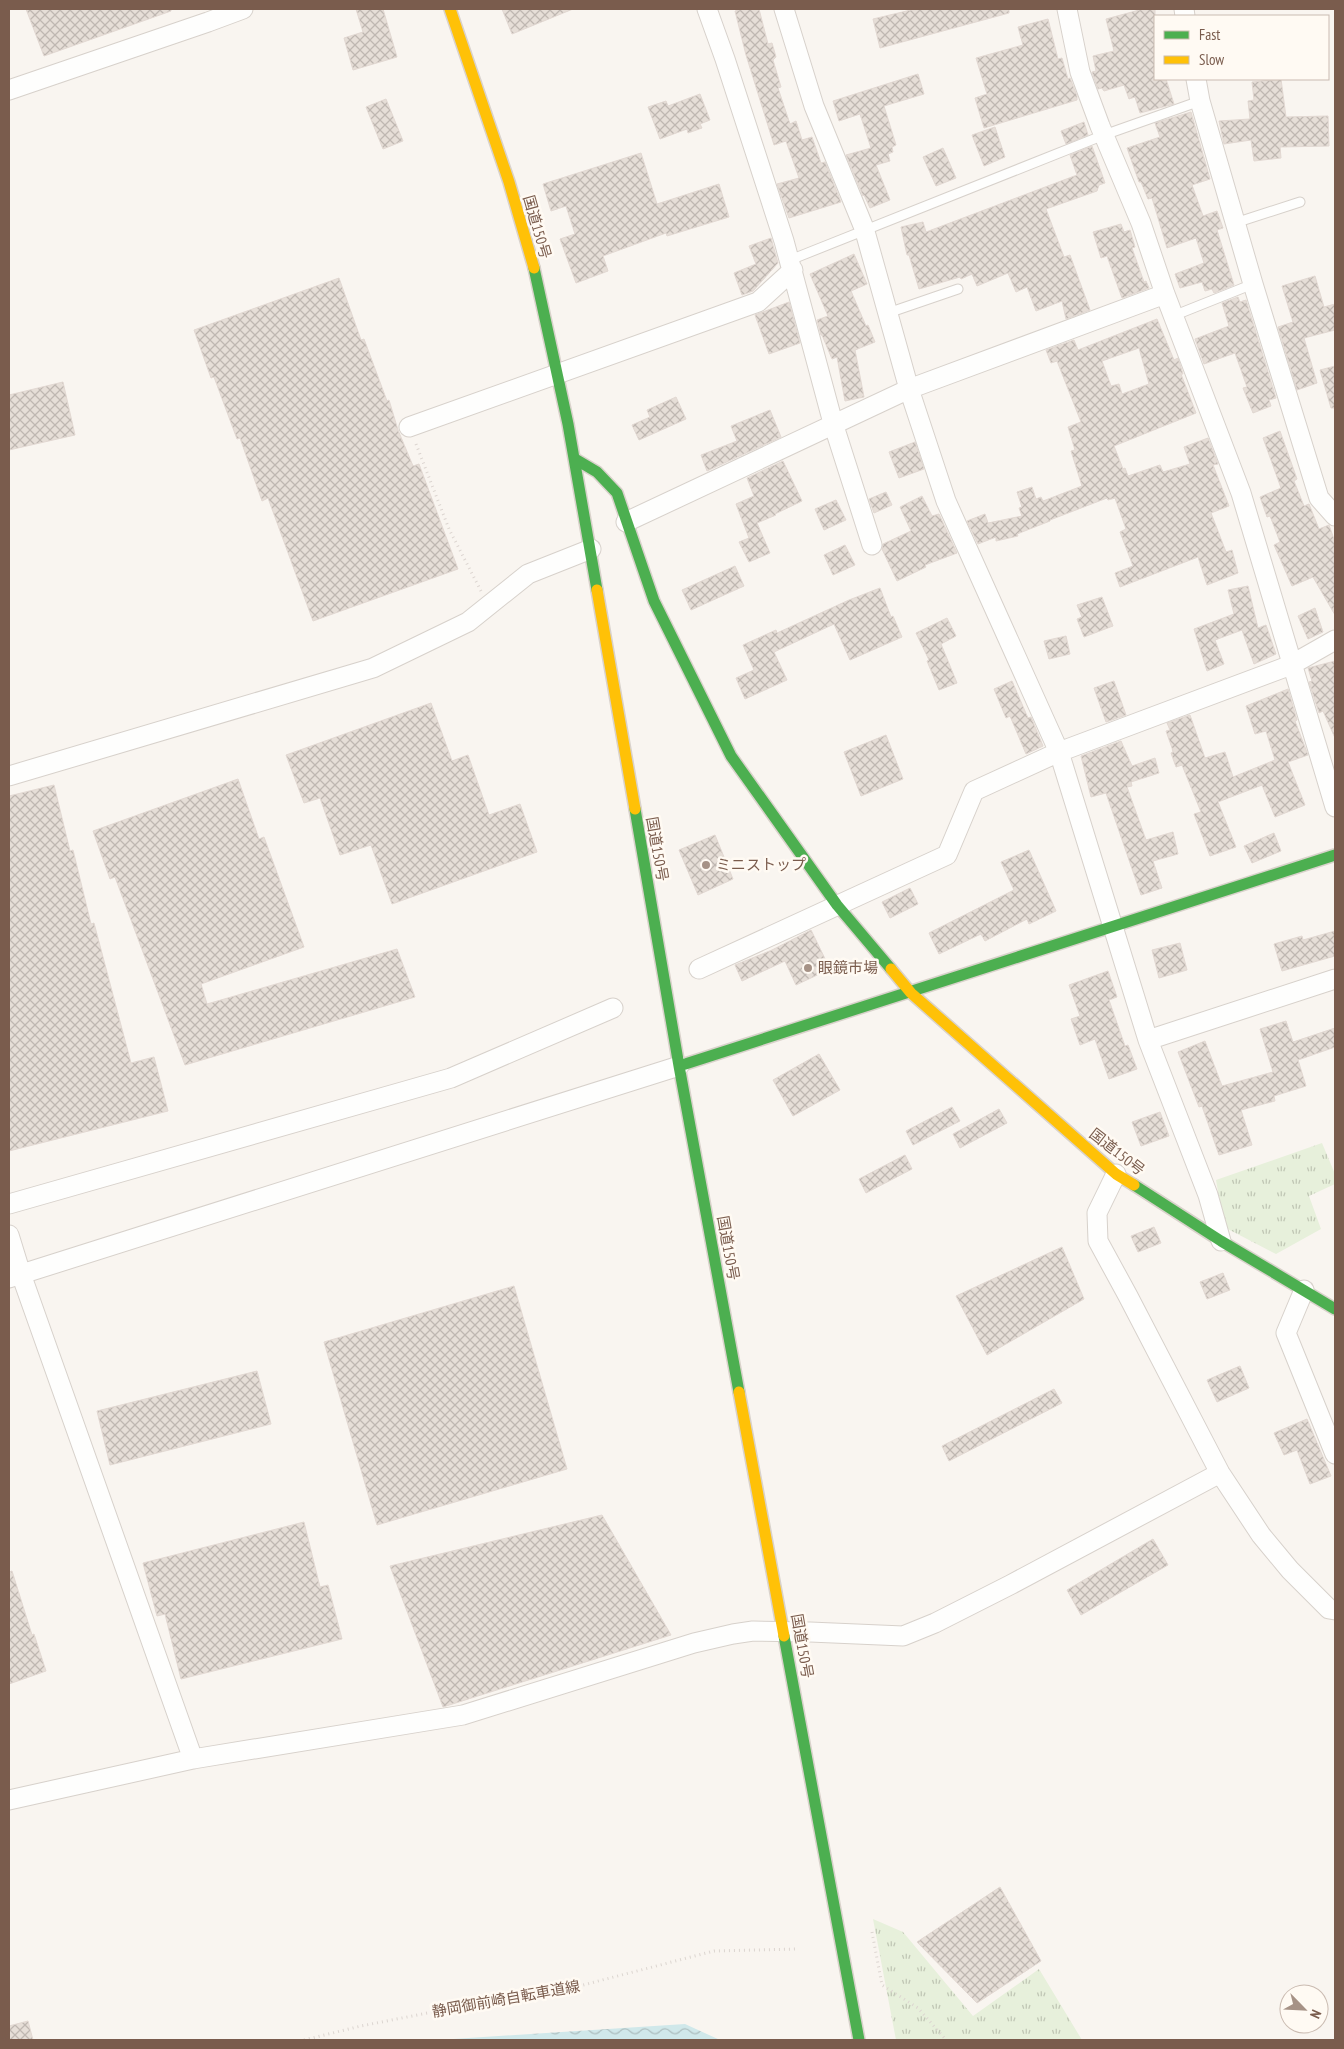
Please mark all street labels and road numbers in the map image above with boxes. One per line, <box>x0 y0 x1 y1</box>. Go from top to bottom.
street label: 国道150号 <box>519 193 556 261</box>
street label: 国道150号 <box>642 815 673 883</box>
street label: 国道150号 <box>1086 1124 1149 1179</box>
street label: 国道150号 <box>713 1214 744 1282</box>
street label: 国道150号 <box>787 1612 818 1680</box>
street label: 静岡御前崎自転車道線 <box>430 1976 581 2021</box>

